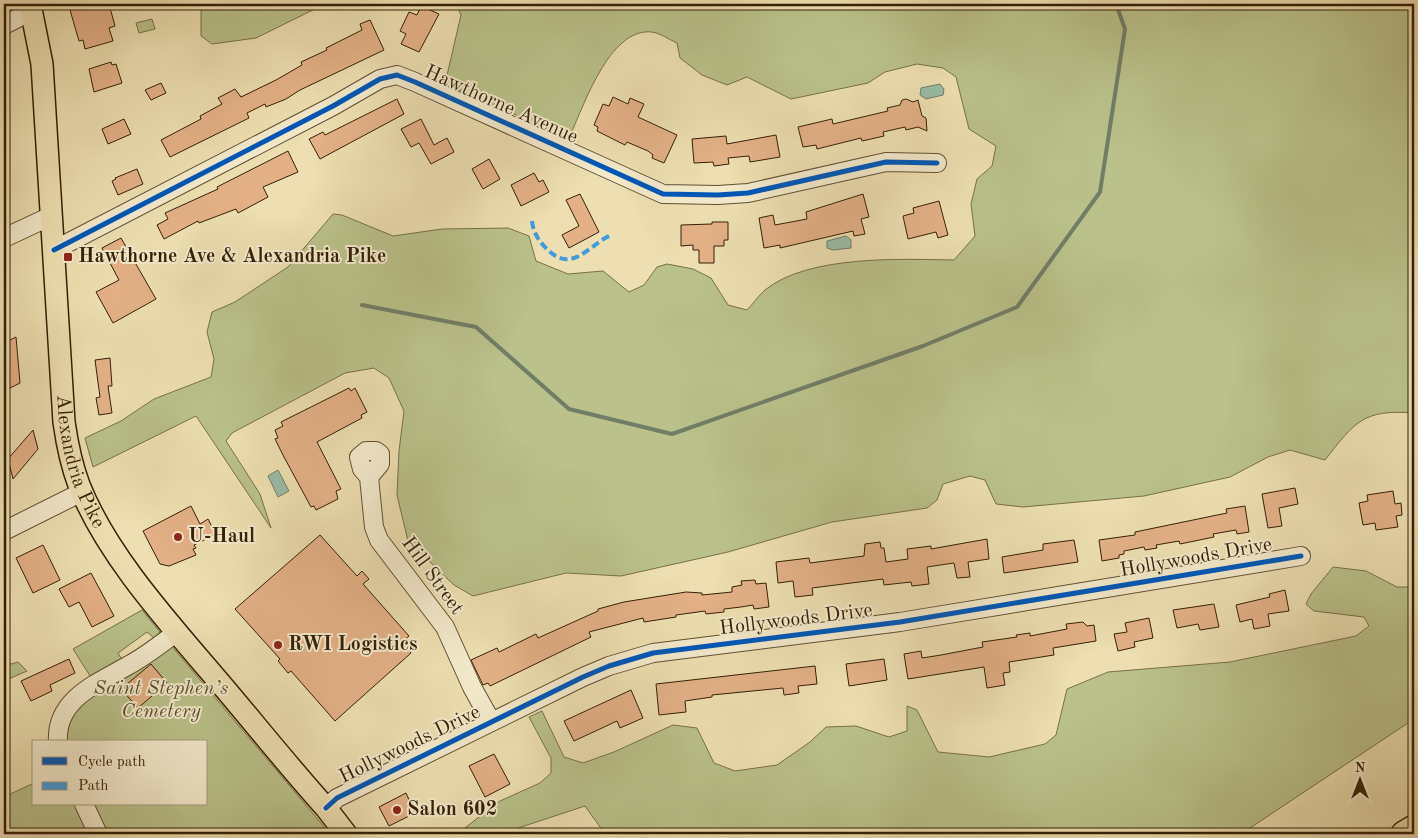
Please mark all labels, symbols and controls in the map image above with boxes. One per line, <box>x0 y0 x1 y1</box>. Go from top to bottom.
street label: Hawthorne Avenue <box>421 62 581 148</box>
place label: Hawthorne Ave & Alexandria Pike <box>78 247 386 267</box>
marker: Hawthorne Ave & Alexandria Pike <box>62 251 74 263</box>
street label: Alexandria Pike <box>52 394 108 532</box>
place label: U-Haul <box>188 527 255 547</box>
marker: U-Haul <box>172 531 184 543</box>
street label: Hill Street <box>397 533 467 619</box>
street label: Hollywoods Drive <box>1118 535 1274 581</box>
street label: Hollywoods Drive <box>718 601 874 639</box>
place label: RWI Logistics <box>288 635 418 655</box>
marker: RWI Logistics <box>272 639 284 651</box>
park label: Saint Stephen’s Cemetery <box>94 679 228 722</box>
street label: Hollywoods Drive <box>336 702 484 788</box>
legend <box>32 740 208 806</box>
text: Cycle path <box>78 755 146 770</box>
north arrow <box>1336 756 1386 806</box>
text: N <box>1355 761 1366 775</box>
text: Path <box>78 779 108 794</box>
place label: Salon 602 <box>407 800 497 820</box>
marker: Salon 602 <box>391 804 403 816</box>

